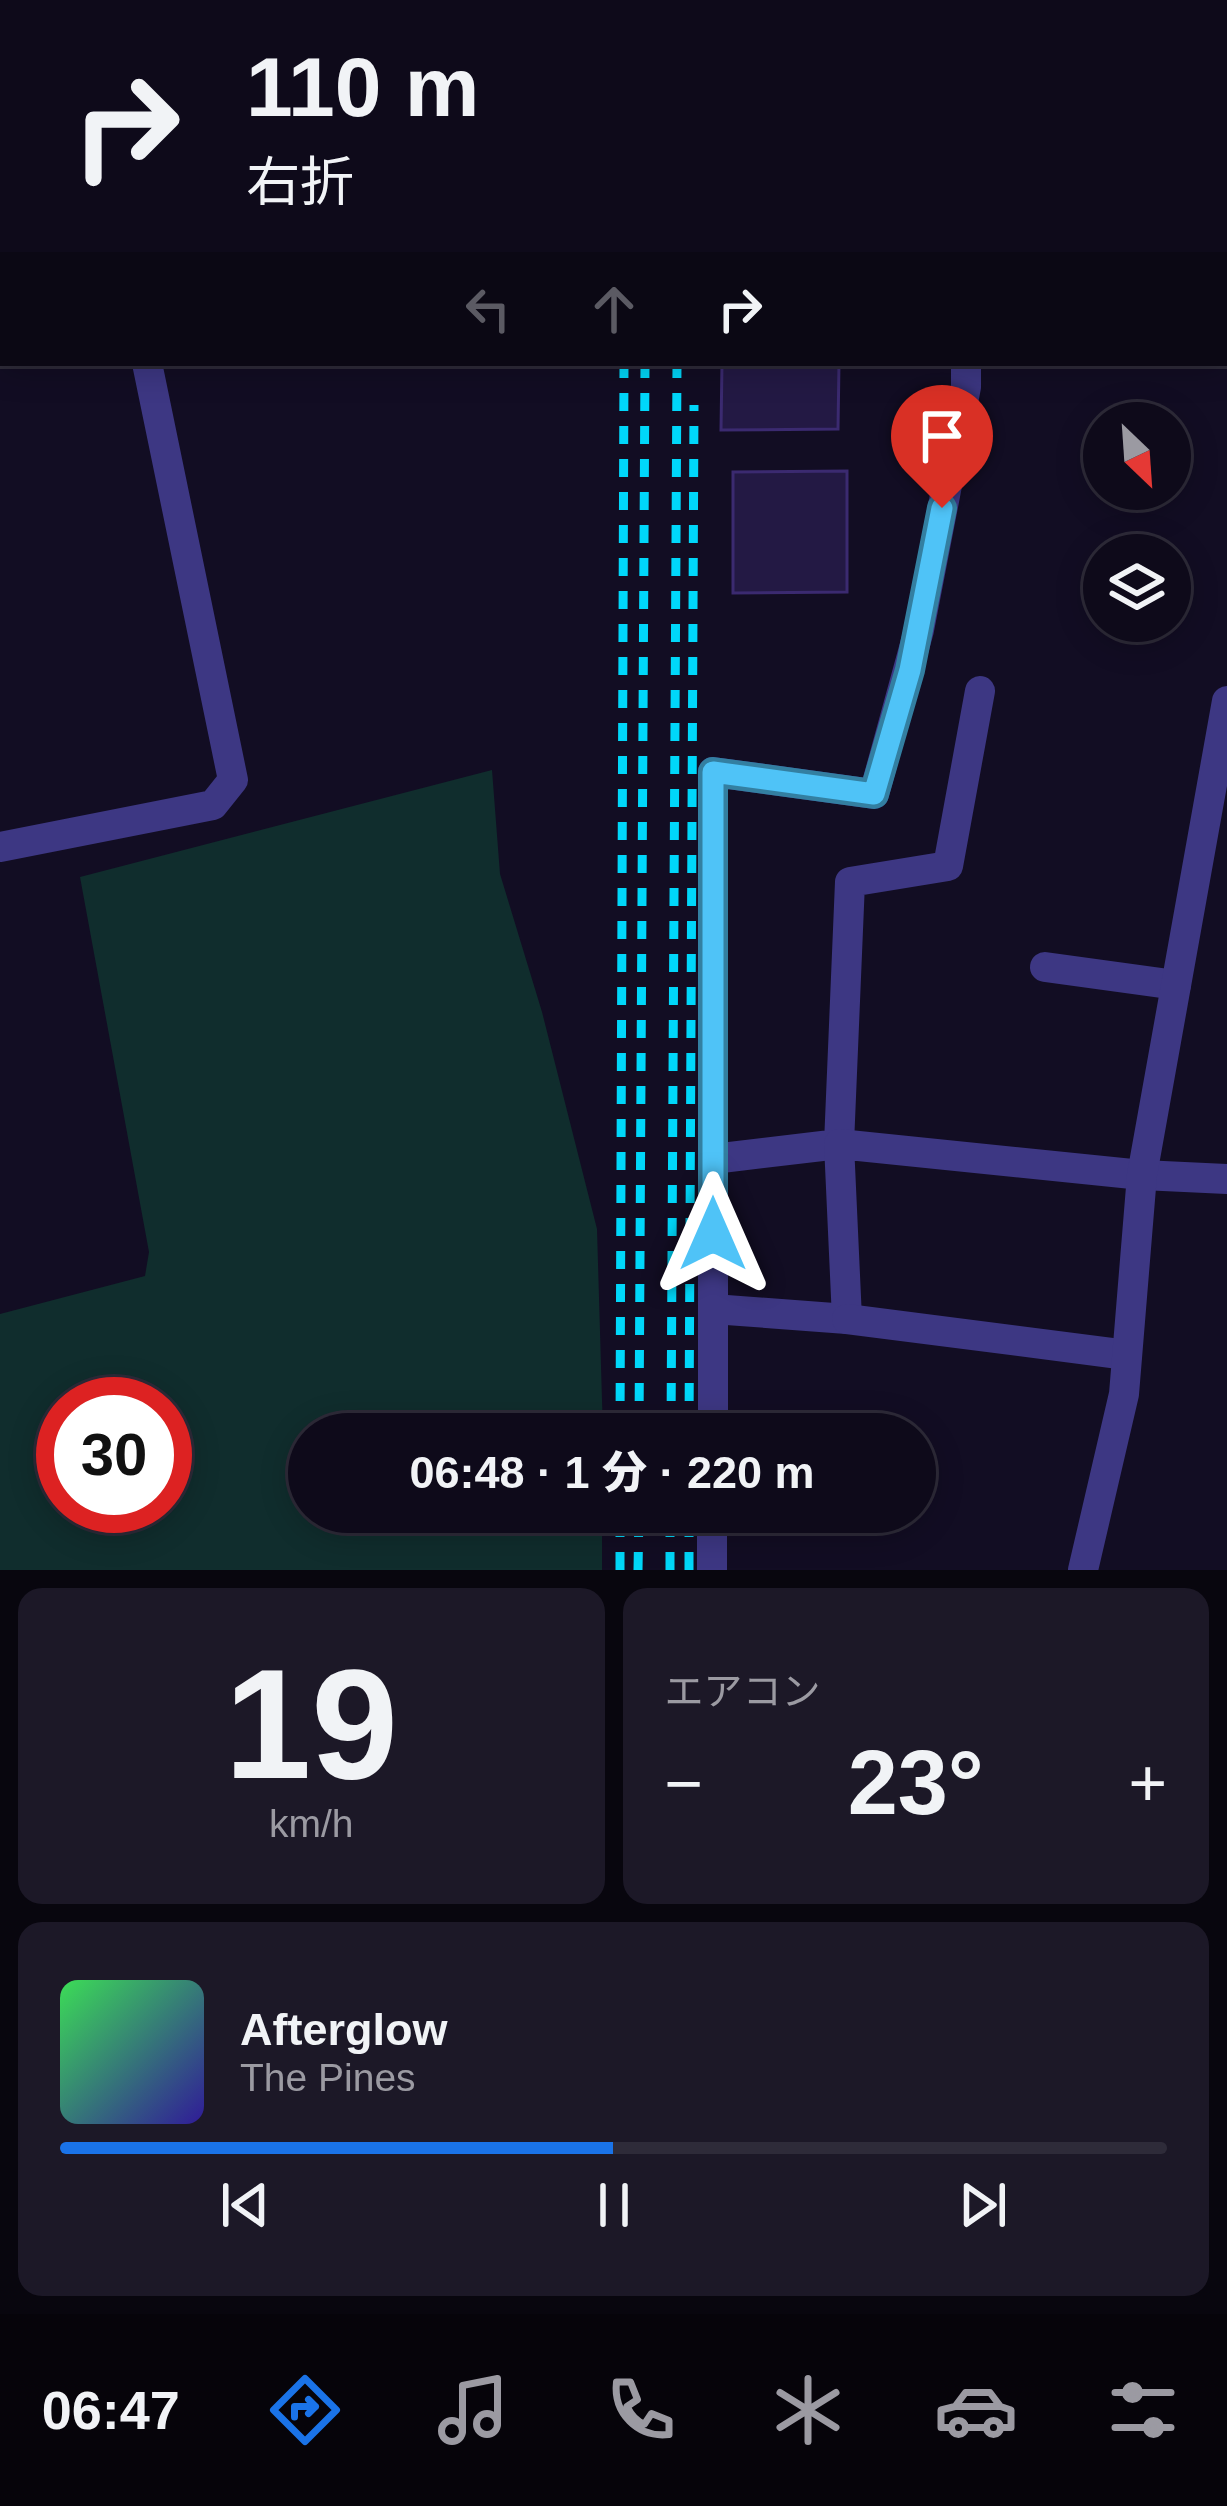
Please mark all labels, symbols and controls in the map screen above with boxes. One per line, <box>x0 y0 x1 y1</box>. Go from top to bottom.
text: 110 m <box>246 40 480 134</box>
icon: right <box>48 48 204 204</box>
text: 右折 <box>246 152 354 212</box>
icon: left <box>455 276 521 342</box>
icon: ahead <box>581 276 647 342</box>
icon: right <box>707 276 773 342</box>
pin <box>891 385 993 508</box>
north arrow <box>1083 402 1191 510</box>
map controls <box>1083 402 1191 642</box>
icon: arrive <box>909 403 975 469</box>
button: layers <box>1083 534 1191 642</box>
position arrow <box>650 1171 776 1297</box>
speed limit sign: 30 <box>36 1377 192 1533</box>
text: 06:48 · 1 分 · 220 m <box>409 1447 815 1498</box>
text: 19 <box>224 1637 398 1811</box>
text: エアコン <box>665 1670 821 1713</box>
text: 23° <box>848 1733 984 1833</box>
text: − <box>665 1746 703 1820</box>
text: + <box>1128 1746 1167 1820</box>
text: km/h <box>269 1802 354 1845</box>
text: Afterglow <box>240 2004 448 2055</box>
text: The Pines <box>240 2056 416 2099</box>
icon: previous <box>212 2172 278 2238</box>
icon: pause <box>581 2172 647 2238</box>
icon: next <box>950 2172 1016 2238</box>
icon: directions <box>263 2368 347 2452</box>
icon: music <box>431 2368 515 2452</box>
icon: phone <box>599 2368 683 2452</box>
icon: climate <box>766 2368 850 2452</box>
icon: car <box>934 2368 1018 2452</box>
icon: filters <box>1101 2368 1185 2452</box>
text: 06:47 <box>42 2380 180 2440</box>

